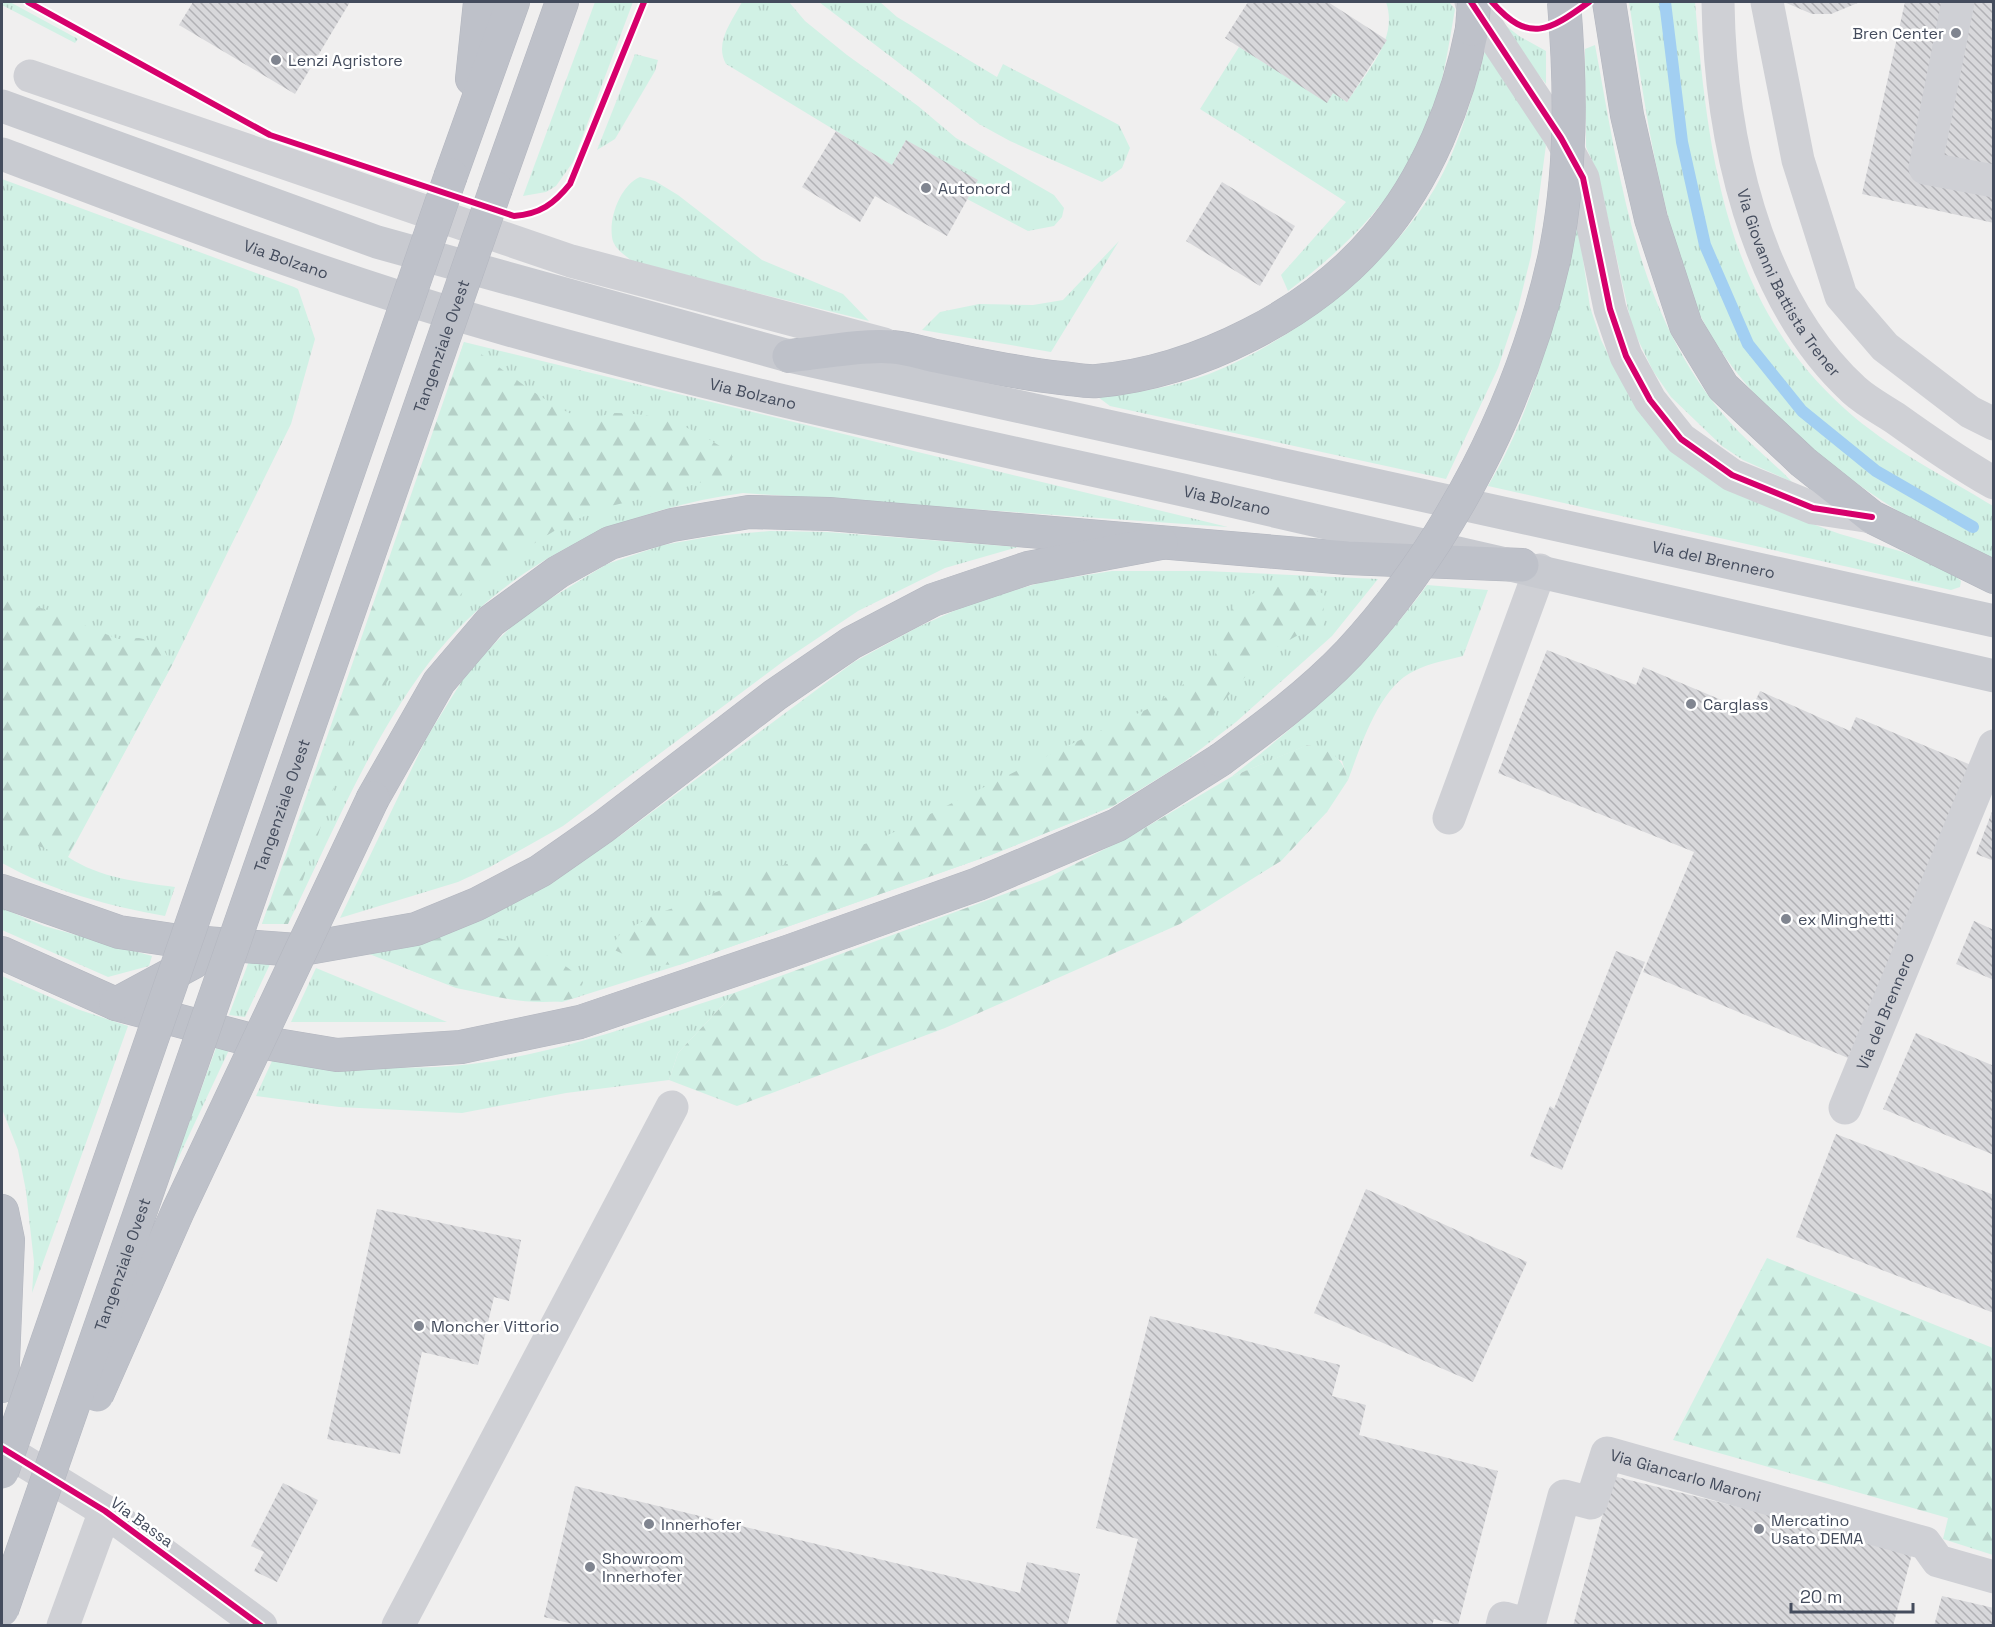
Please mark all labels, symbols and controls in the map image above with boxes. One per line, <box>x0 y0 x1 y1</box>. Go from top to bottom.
place label: Bren Center <box>1852 23 1944 44</box>
marker: Bren Center <box>1949 26 1963 40</box>
place label: Lenzi Agristore <box>288 50 403 71</box>
marker: Lenzi Agristore <box>269 53 283 67</box>
place label: Autonord <box>938 178 1011 199</box>
marker: Autonord <box>919 181 933 195</box>
street label: Via Giovanni Battista Trener <box>1733 186 1846 381</box>
street label: Via Bolzano <box>241 234 331 283</box>
street label: Tangenziale Ovest <box>408 277 474 416</box>
street label: Via Bolzano <box>707 373 799 414</box>
street label: Via Bolzano <box>1182 480 1273 520</box>
street label: Via del Brennero <box>1650 536 1777 583</box>
place label: Carglass <box>1703 694 1768 715</box>
marker: Carglass <box>1684 697 1698 711</box>
street label: Tangenziale Ovest <box>249 736 314 875</box>
place label: ex Minghetti <box>1798 909 1894 930</box>
marker: ex Minghetti <box>1779 912 1793 926</box>
street label: Via del Brennero <box>1851 949 1919 1073</box>
street label: Tangenziale Ovest <box>89 1195 155 1334</box>
place label: Moncher Vittorio <box>431 1316 559 1337</box>
marker: Moncher Vittorio <box>412 1319 426 1333</box>
street label: Via Giancarlo Maroni <box>1608 1444 1763 1507</box>
street label: Via Bassa <box>106 1492 178 1552</box>
place label: Mercatino Usato DEMA <box>1771 1510 1863 1549</box>
place label: Innerhofer <box>661 1514 742 1535</box>
marker: Innerhofer <box>642 1517 656 1531</box>
marker: Mercatino Usato DEMA <box>1752 1522 1766 1536</box>
place label: Showroom Innerhofer <box>602 1548 683 1587</box>
marker: Showroom Innerhofer <box>583 1560 597 1574</box>
scale bar <box>1791 1576 1912 1614</box>
text: 20 m <box>1800 1585 1843 1608</box>

